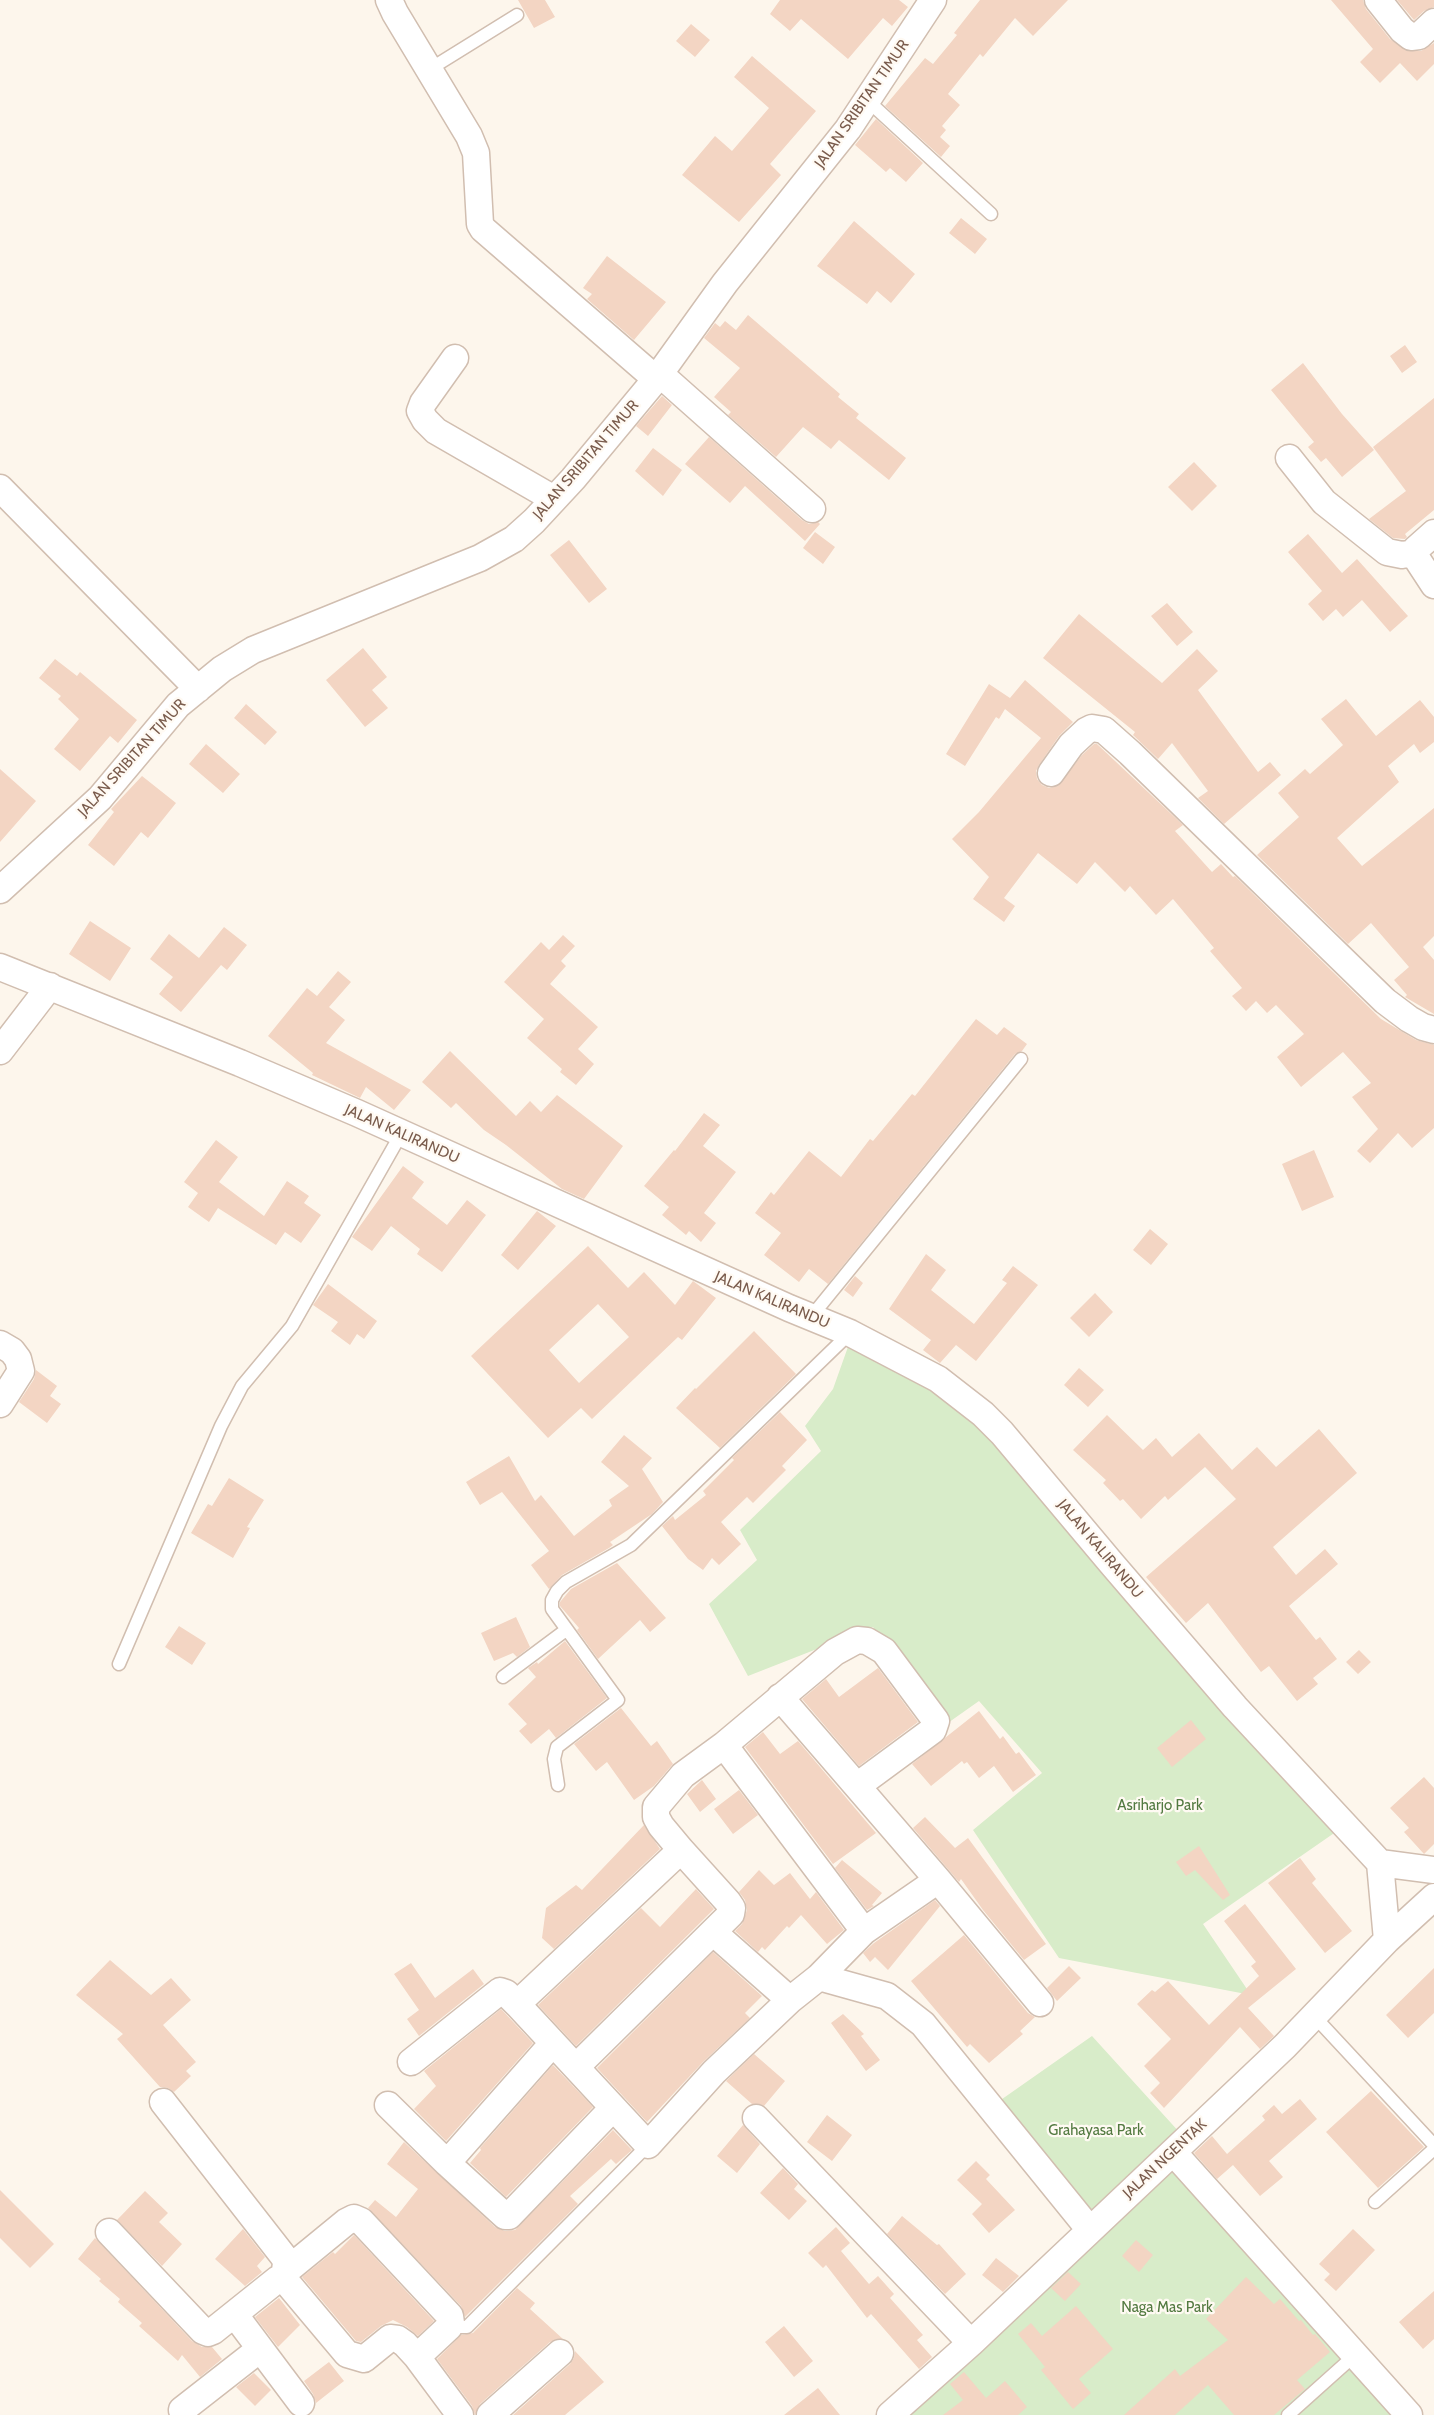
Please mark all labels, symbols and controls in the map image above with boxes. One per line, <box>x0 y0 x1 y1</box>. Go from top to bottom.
street label: JALAN SRIBITAN TIMUR <box>811 36 913 172</box>
street label: JALAN SRIBITAN TIMUR <box>529 397 643 523</box>
street label: JALAN SRIBITAN TIMUR <box>74 695 190 821</box>
street label: JALAN KALIRANDU <box>342 1101 462 1167</box>
street label: JALAN KALIRANDU <box>712 1268 832 1332</box>
street label: JALAN KALIRANDU <box>1053 1496 1147 1602</box>
park label: Asriharjo Park <box>1117 1797 1203 1815</box>
street label: JALAN NGENTAK <box>1119 2116 1211 2202</box>
park label: Grahayasa Park <box>1048 2122 1144 2140</box>
park label: Naga Mas Park <box>1121 2299 1213 2317</box>

